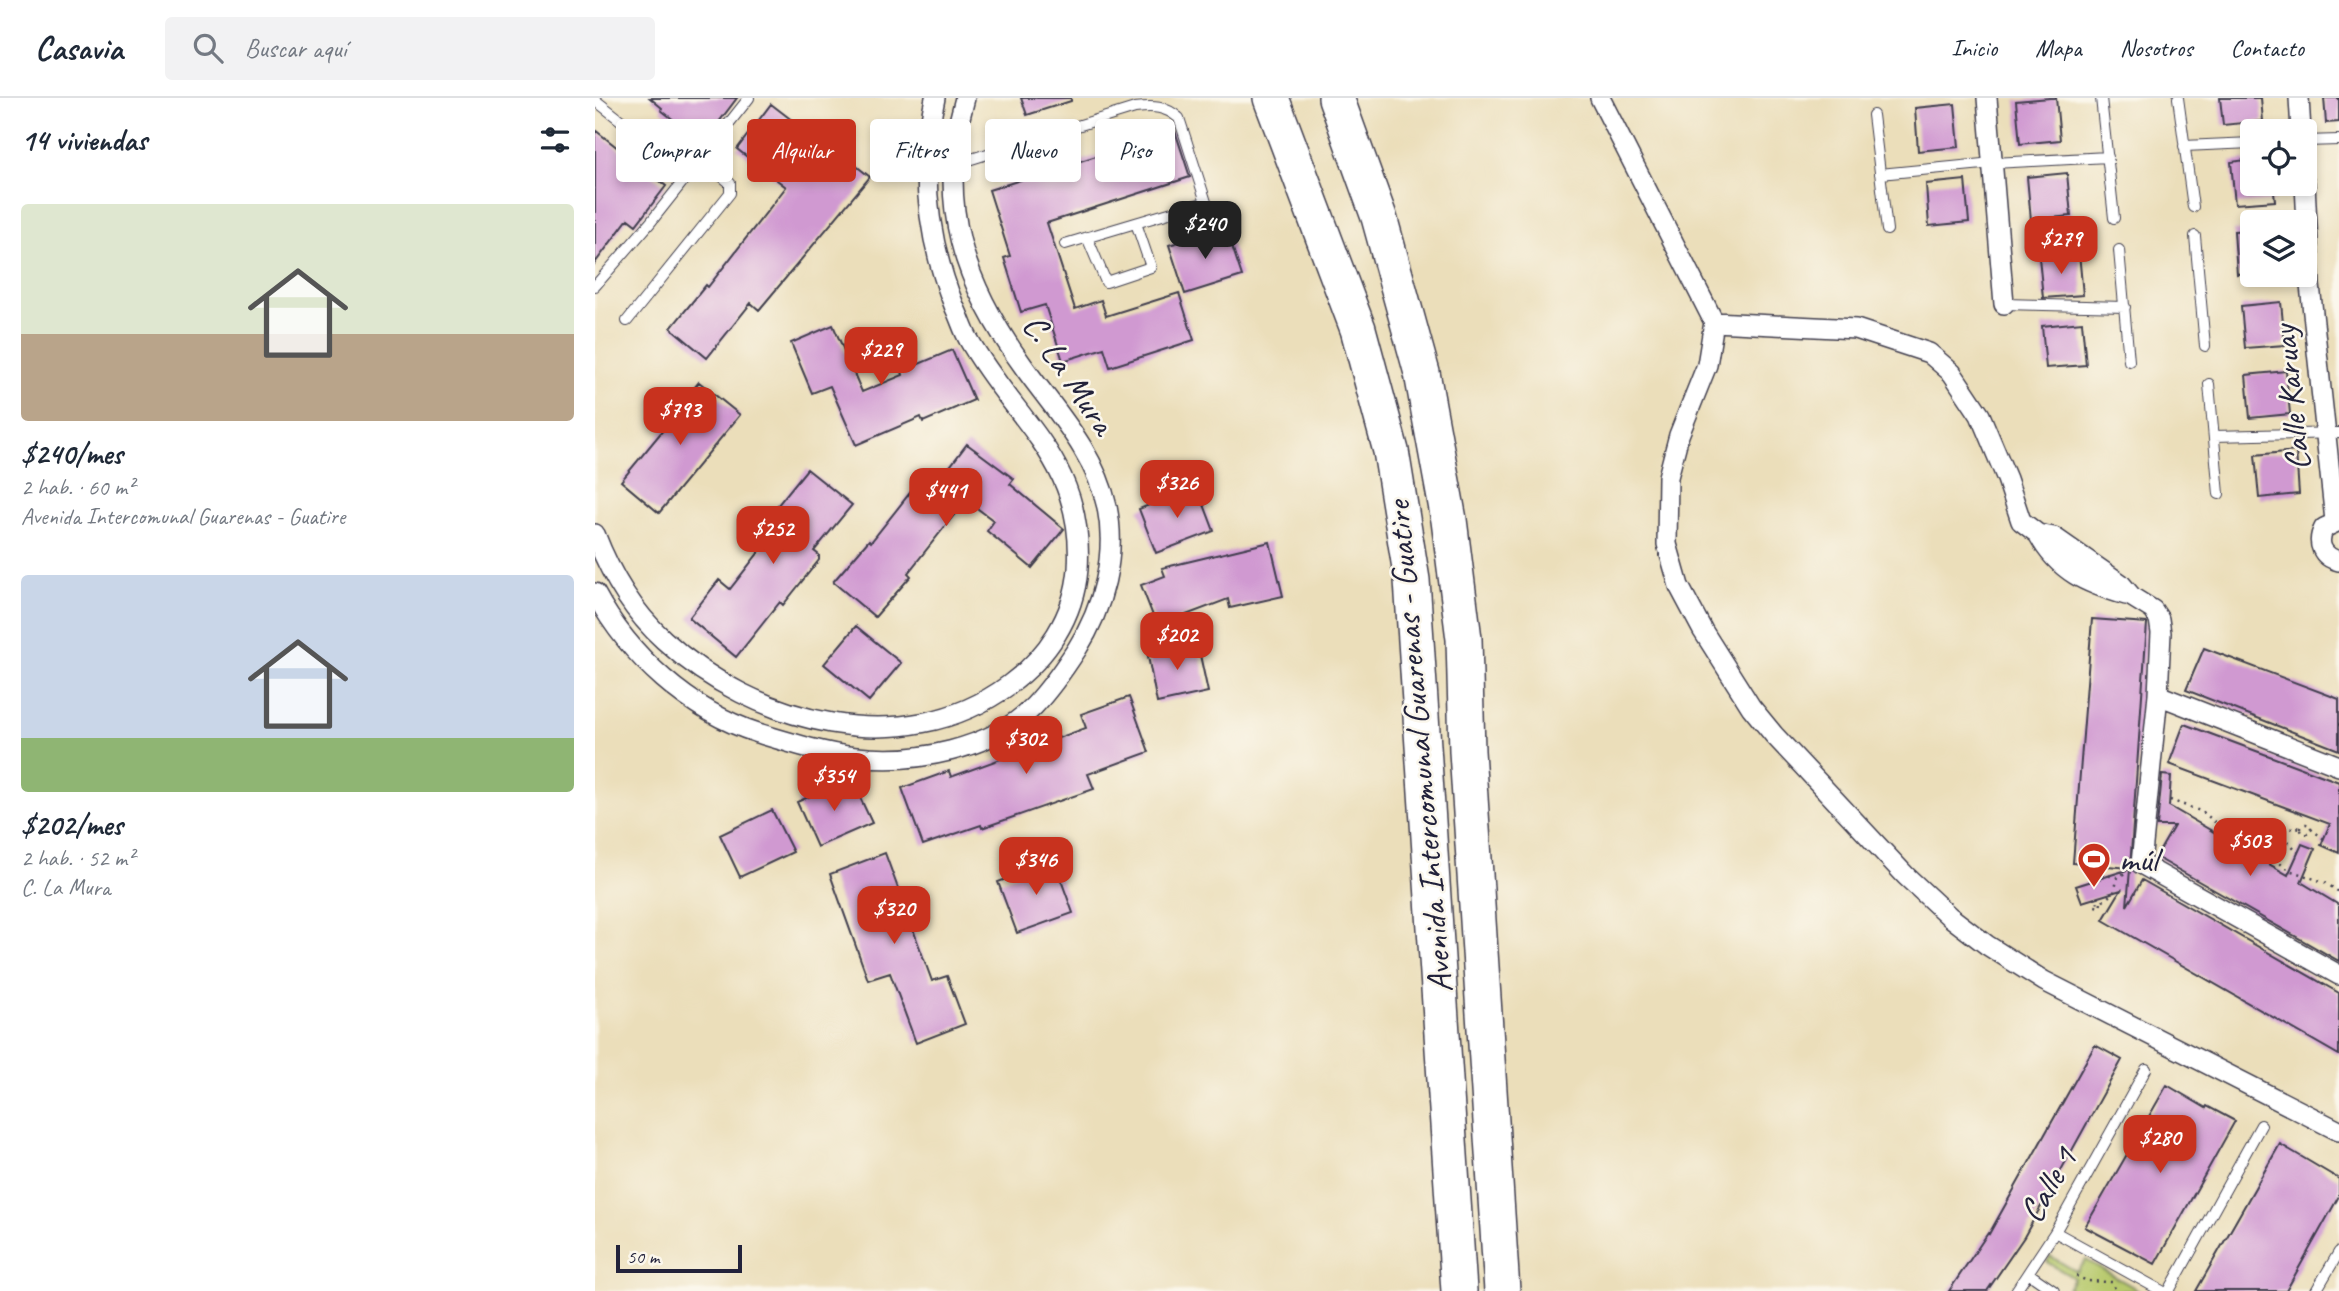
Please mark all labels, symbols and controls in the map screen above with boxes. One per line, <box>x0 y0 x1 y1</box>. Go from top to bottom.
search box <box>165 17 655 80</box>
text: Casavia <box>35 27 123 69</box>
icon: search <box>189 29 227 67</box>
text: Buscar aquí <box>245 32 347 65</box>
text: Inicio <box>1951 33 1997 63</box>
text: Mapa <box>2035 33 2082 63</box>
text: Nosotros <box>2120 33 2192 63</box>
text: Contacto <box>2230 33 2304 63</box>
chip: Comprar <box>616 119 733 182</box>
chip: Alquilar <box>747 119 856 182</box>
chip: Filtros <box>870 119 971 182</box>
chip: Nuevo <box>985 119 1081 182</box>
chip: Piso <box>1095 119 1175 182</box>
map controls <box>2240 119 2317 287</box>
button: locate <box>2240 119 2317 196</box>
text: 14 viviendas <box>21 121 147 159</box>
icon: filters <box>536 121 574 159</box>
pin: $240 <box>1164 202 1246 261</box>
text: $240 <box>1184 209 1226 238</box>
button: layers <box>2240 210 2317 287</box>
pin: $279 <box>2020 216 2102 276</box>
text: $279 <box>2040 224 2082 253</box>
icon: home <box>235 250 361 376</box>
street label: C. La Mura <box>1012 305 1127 445</box>
street label: Calle Karuay <box>2261 320 2321 473</box>
pin: $229 <box>840 328 922 387</box>
text: $229 <box>860 335 902 364</box>
pin: $793 <box>639 388 721 447</box>
text: $793 <box>659 395 701 424</box>
text: $240/mes <box>21 435 123 473</box>
pin: $326 <box>1136 460 1218 520</box>
pin: $441 <box>905 468 987 528</box>
text: $326 <box>1156 468 1198 497</box>
text: 2 hab. · 60 m² <box>21 473 134 502</box>
text: $441 <box>925 476 967 505</box>
street label: Avenida Intercomunal Guarenas - Guatire <box>1375 497 1463 995</box>
text: Avenida Intercomunal Guarenas - Guatire <box>21 502 345 531</box>
pin: $252 <box>732 506 814 566</box>
text: $252 <box>752 514 794 543</box>
pin: $202 <box>1136 612 1218 672</box>
text: $202 <box>1156 620 1198 649</box>
icon: home <box>235 621 361 747</box>
pin: $302 <box>985 716 1067 776</box>
text: $302 <box>1005 724 1047 753</box>
pin: $354 <box>793 754 875 813</box>
text: $354 <box>813 761 855 790</box>
text: $202/mes <box>21 806 123 844</box>
pin: $503 <box>2209 818 2291 878</box>
text: $503 <box>2229 826 2271 855</box>
place label: múl <box>2119 837 2164 882</box>
pin: $346 <box>995 838 1077 897</box>
sports icon: múl <box>2075 840 2113 889</box>
text: 2 hab. · 52 m² <box>21 844 134 873</box>
text: $346 <box>1015 845 1057 874</box>
text: C. La Mura <box>21 873 110 902</box>
pin: $320 <box>853 886 935 946</box>
text: $320 <box>873 894 915 923</box>
pin: $280 <box>2119 1116 2201 1175</box>
text: $280 <box>2139 1123 2181 1152</box>
street label: Calle 1 <box>2009 1137 2088 1231</box>
scale bar <box>616 1242 742 1274</box>
text: 50 m <box>627 1245 659 1269</box>

